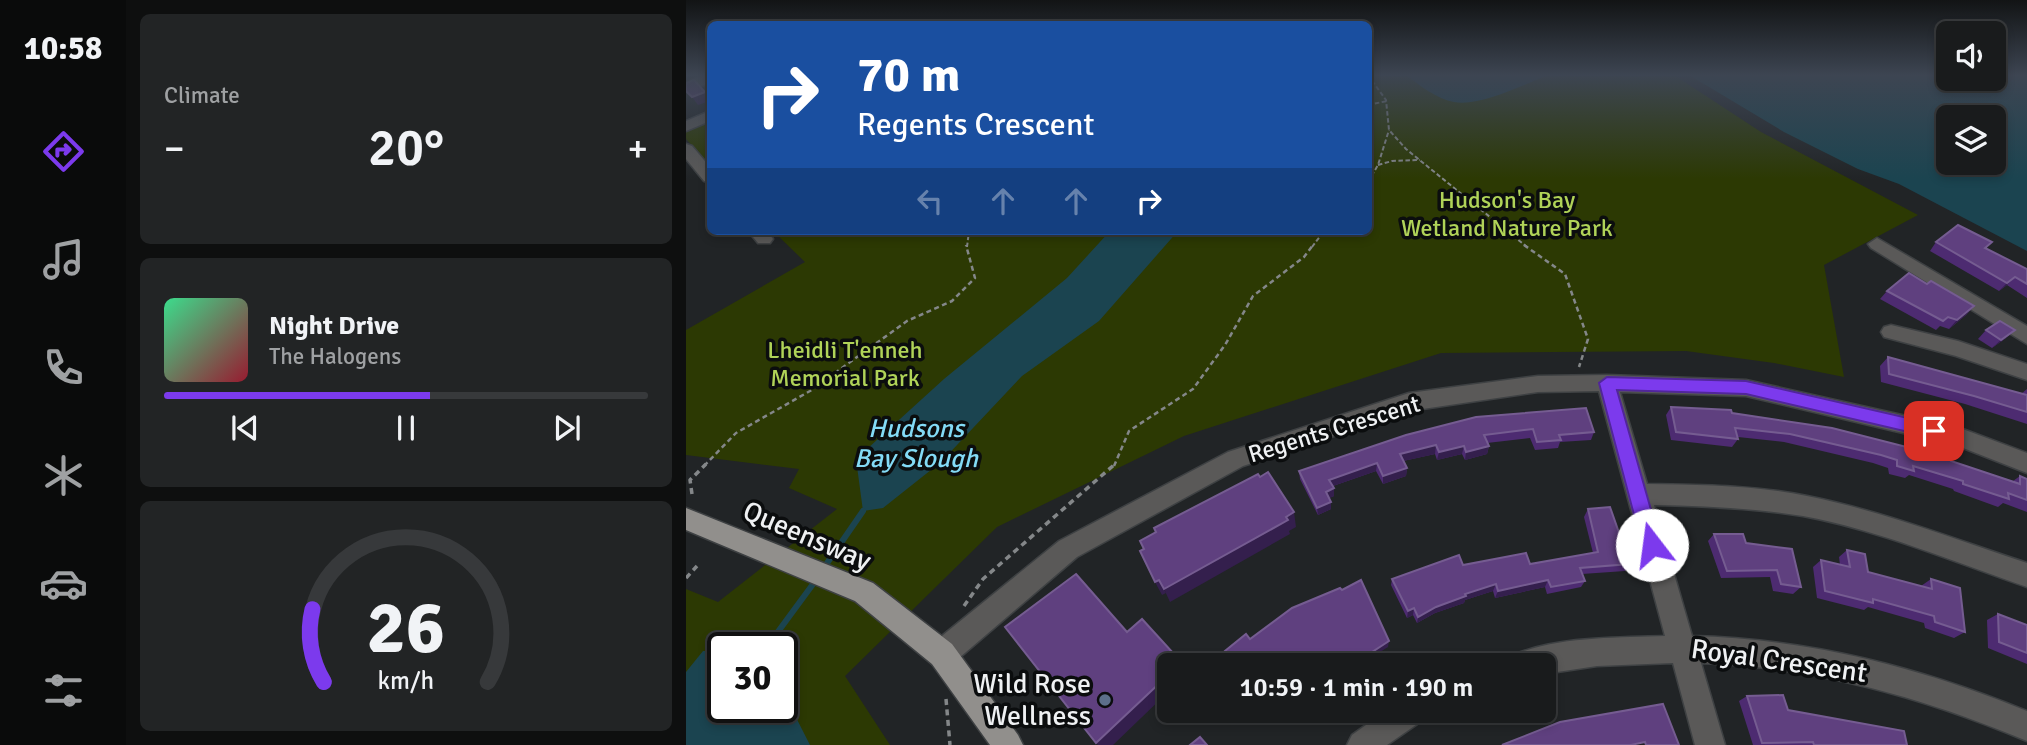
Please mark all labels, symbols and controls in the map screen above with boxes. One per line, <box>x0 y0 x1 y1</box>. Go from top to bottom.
map controls <box>1936 21 2006 175</box>
button: sound <box>1936 21 2006 91</box>
text: 10:58 <box>24 29 102 68</box>
text: 70 m <box>857 45 960 105</box>
icon: right <box>742 49 833 140</box>
text: Climate <box>164 81 240 110</box>
text: Regents Crescent <box>857 105 1095 144</box>
button: layers <box>1936 105 2006 175</box>
text: 20° <box>368 116 444 180</box>
text: − <box>164 125 185 172</box>
text: + <box>627 125 648 172</box>
icon: directions <box>39 127 88 176</box>
icon: left <box>911 182 949 220</box>
icon: ahead <box>984 182 1022 220</box>
icon: ahead <box>1057 182 1095 220</box>
icon: right <box>1130 182 1168 220</box>
park label: Hudson's Bay Wetland Nature Park <box>1401 185 1613 243</box>
icon: music <box>39 235 88 284</box>
text: Night Drive <box>269 310 399 342</box>
park label: Lheidli T'enneh Memorial Park <box>767 335 923 393</box>
text: The Halogens <box>269 342 401 371</box>
icon: phone <box>39 343 88 392</box>
street label: Regents Crescent <box>1244 389 1424 469</box>
pin <box>1904 401 1964 461</box>
icon: previous <box>226 409 264 447</box>
icon: pause <box>387 409 425 447</box>
icon: next <box>548 409 586 447</box>
icon: arrive <box>1915 412 1953 450</box>
water label: Hudsons Bay Slough <box>854 413 979 475</box>
icon: climate <box>39 451 88 500</box>
street label: Queensway <box>738 494 876 578</box>
position arrow <box>1615 508 1689 582</box>
icon: car <box>39 559 88 608</box>
text: 26 <box>367 585 445 674</box>
speed limit sign: 30 <box>707 632 798 723</box>
street label: Royal Crescent <box>1689 632 1869 690</box>
text: km/h <box>378 665 434 696</box>
icon: filters <box>39 666 88 715</box>
place label: Wild Rose Wellness <box>973 667 1091 733</box>
text: 10:59 · 1 min · 190 m <box>1240 672 1473 704</box>
marker: Wild Rose Wellness <box>1097 692 1113 708</box>

